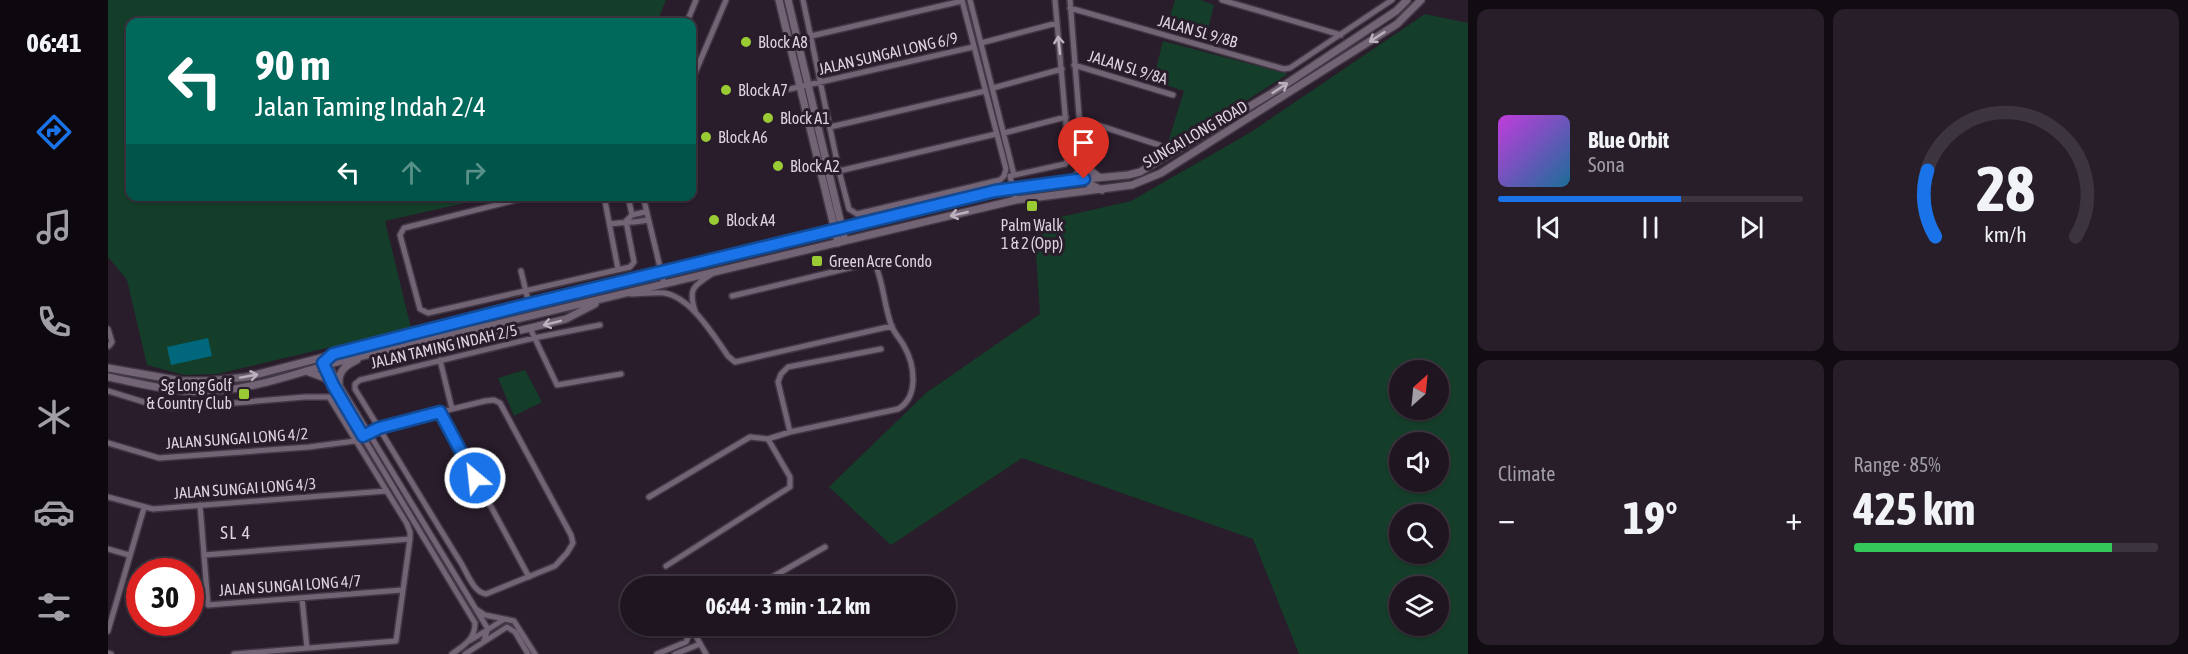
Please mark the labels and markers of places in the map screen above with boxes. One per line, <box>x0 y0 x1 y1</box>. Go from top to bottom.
place label: Block A8 <box>758 33 808 51</box>
marker: Block A8 <box>739 35 753 49</box>
place label: Block A7 <box>738 81 788 99</box>
marker: Block A7 <box>719 83 733 97</box>
place label: Block A1 <box>780 109 830 127</box>
marker: Block A1 <box>761 111 775 125</box>
pin <box>1058 117 1109 179</box>
place label: Block A6 <box>718 128 768 146</box>
marker: Block A6 <box>699 130 713 144</box>
place label: Block A2 <box>790 157 840 175</box>
marker: Block A2 <box>771 159 785 173</box>
marker: Palm Walk 1 & 2 (Opp) <box>1025 199 1039 213</box>
place label: Block A4 <box>726 211 776 229</box>
marker: Block A4 <box>707 213 721 227</box>
place label: Palm Walk 1 & 2 (Opp) <box>1001 216 1063 253</box>
place label: Green Acre Condo <box>829 252 932 270</box>
marker: Green Acre Condo <box>810 254 824 268</box>
place label: Sg Long Golf & Country Club <box>146 376 233 413</box>
marker: Sg Long Golf & Country Club <box>237 387 251 401</box>

